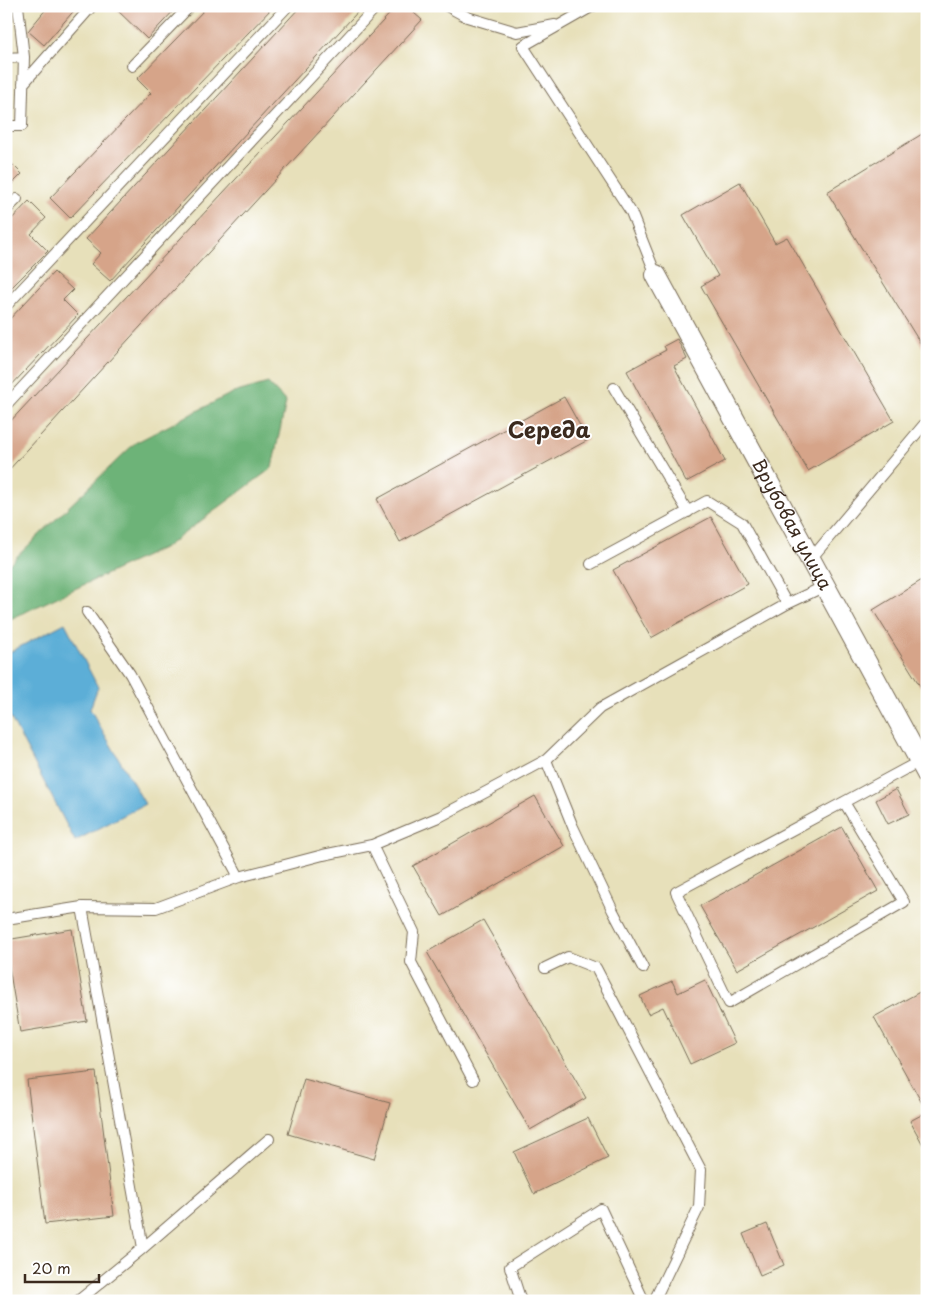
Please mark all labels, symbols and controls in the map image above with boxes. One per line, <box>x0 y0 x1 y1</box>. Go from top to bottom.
district label: Середа <box>508 412 590 445</box>
street label: Врубовая улица <box>746 453 840 595</box>
scale bar <box>25 1252 99 1284</box>
text: 20 m <box>32 1256 71 1279</box>

